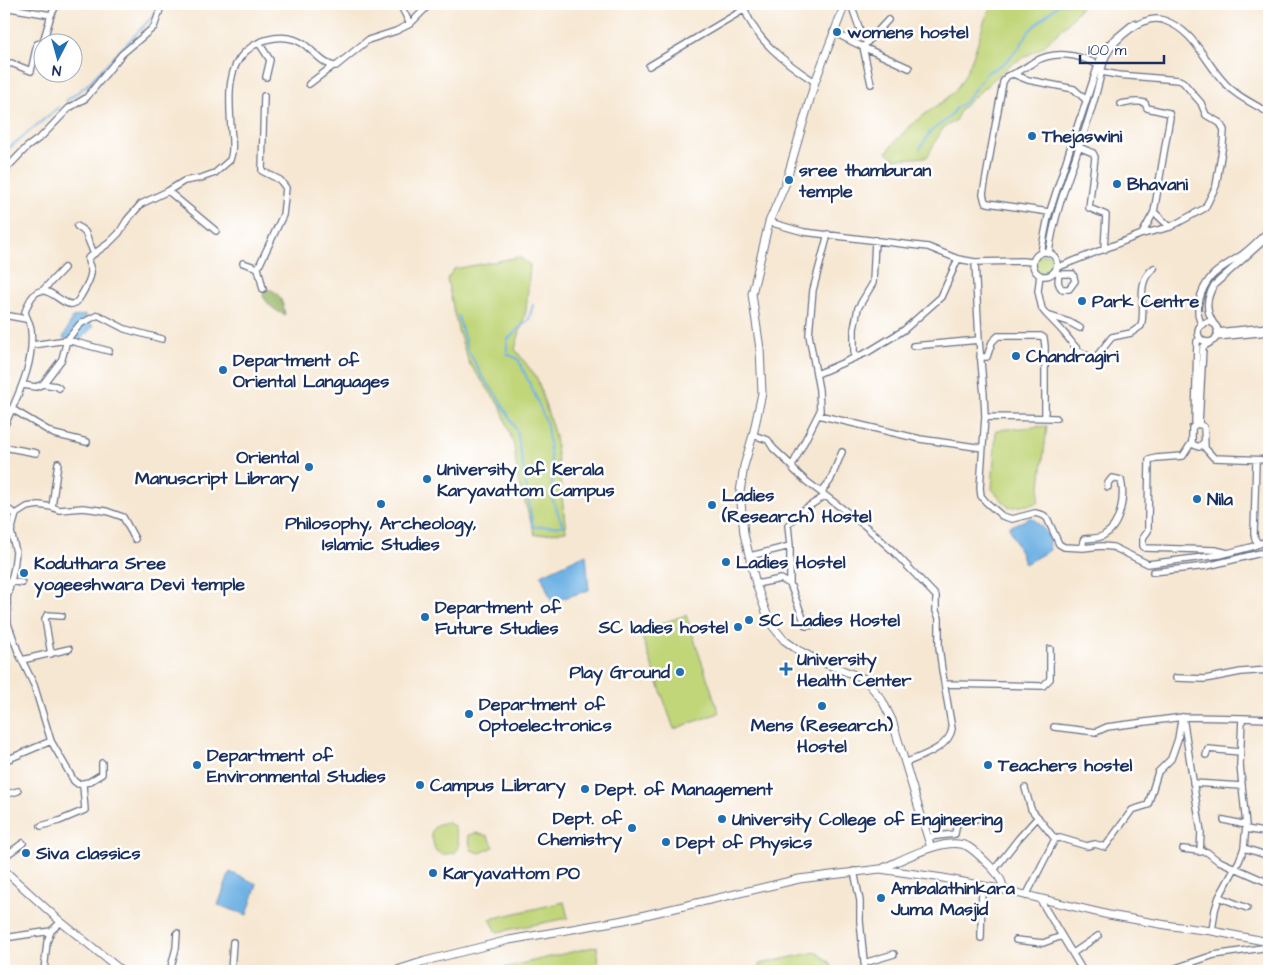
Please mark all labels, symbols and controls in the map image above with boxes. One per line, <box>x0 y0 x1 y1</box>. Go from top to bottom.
place label: womens hostel <box>847 20 969 45</box>
marker: womens hostel <box>831 26 843 38</box>
north arrow <box>32 32 82 82</box>
scale bar <box>1080 32 1164 64</box>
text: 100 m <box>1088 40 1127 61</box>
text: N <box>51 60 62 80</box>
place label: Thejaswini <box>1041 124 1123 149</box>
marker: Thejaswini <box>1026 130 1038 142</box>
place label: sree thamburan temple <box>798 158 931 204</box>
place label: Bhavani <box>1127 172 1188 197</box>
marker: sree thamburan temple <box>783 174 795 186</box>
marker: Bhavani <box>1111 178 1123 190</box>
place label: Park Centre <box>1092 289 1200 314</box>
marker: Park Centre <box>1076 295 1088 307</box>
place label: Chandragiri <box>1026 344 1119 370</box>
place label: Department of Oriental Languages <box>233 348 389 395</box>
marker: Chandragiri <box>1010 350 1022 362</box>
marker: Department of Oriental Languages <box>217 364 229 376</box>
place label: Oriental Manuscript Library <box>135 445 299 492</box>
place label: University of Kerala Karyavattom Campus <box>437 457 615 504</box>
marker: Oriental Manuscript Library <box>303 461 315 473</box>
marker: University of Kerala Karyavattom Campus <box>421 473 433 485</box>
place label: Ladies (Research) Hostel <box>721 483 872 529</box>
place label: Nila <box>1207 487 1234 512</box>
marker: Nila <box>1191 493 1203 505</box>
marker: Philosophy, Archeology, Islamic Studies <box>375 498 387 510</box>
marker: Ladies (Research) Hostel <box>706 499 718 511</box>
place label: Philosophy, Archeology, Islamic Studies <box>285 511 477 557</box>
place label: Ladies Hostel <box>736 550 846 575</box>
place label: Koduthara Sree yogeeshwara Devi temple <box>34 551 245 598</box>
marker: Ladies Hostel <box>720 556 732 568</box>
marker: Koduthara Sree yogeeshwara Devi temple <box>18 567 30 579</box>
place label: Department of Future Studies <box>435 595 562 641</box>
place label: SC Ladies Hostel <box>758 608 900 633</box>
marker: Department of Future Studies <box>419 611 431 623</box>
marker: SC Ladies Hostel <box>743 614 755 626</box>
place label: SC ladies hostel <box>598 615 728 640</box>
marker: SC ladies hostel <box>732 621 744 633</box>
place label: University Health Center <box>797 647 912 693</box>
place label: Play Ground <box>570 660 671 686</box>
marker: University Health Center <box>779 662 793 676</box>
marker: Play Ground <box>674 666 686 678</box>
place label: Department of Optoelectronics <box>479 692 612 738</box>
marker: Mens (Research) Hostel <box>816 700 828 712</box>
marker: Department of Optoelectronics <box>463 708 475 720</box>
place label: Mens (Research) Hostel <box>751 713 894 759</box>
place label: Department of Environmental Studies <box>207 743 386 789</box>
place label: Teachers hostel <box>997 753 1132 778</box>
marker: Department of Environmental Studies <box>191 759 203 771</box>
marker: Teachers hostel <box>982 759 994 771</box>
place label: Campus Library <box>430 773 566 799</box>
place label: Dept. of Management <box>595 777 773 803</box>
marker: Campus Library <box>414 779 426 791</box>
marker: Dept. of Management <box>579 783 591 795</box>
place label: Dept. of Chemistry <box>538 806 623 853</box>
place label: University College of Engineering <box>732 807 1003 833</box>
marker: University College of Engineering <box>716 813 728 825</box>
marker: Dept. of Chemistry <box>626 822 638 834</box>
place label: Dept of Physics <box>676 830 812 856</box>
marker: Dept of Physics <box>660 836 672 848</box>
place label: Siva classics <box>35 841 141 866</box>
marker: Siva classics <box>20 847 32 859</box>
place label: Karyavattom PO <box>443 861 580 887</box>
marker: Karyavattom PO <box>427 867 439 879</box>
place label: Ambalathinkara Juma Masjid <box>890 876 1016 922</box>
marker: Ambalathinkara Juma Masjid <box>875 892 887 904</box>

